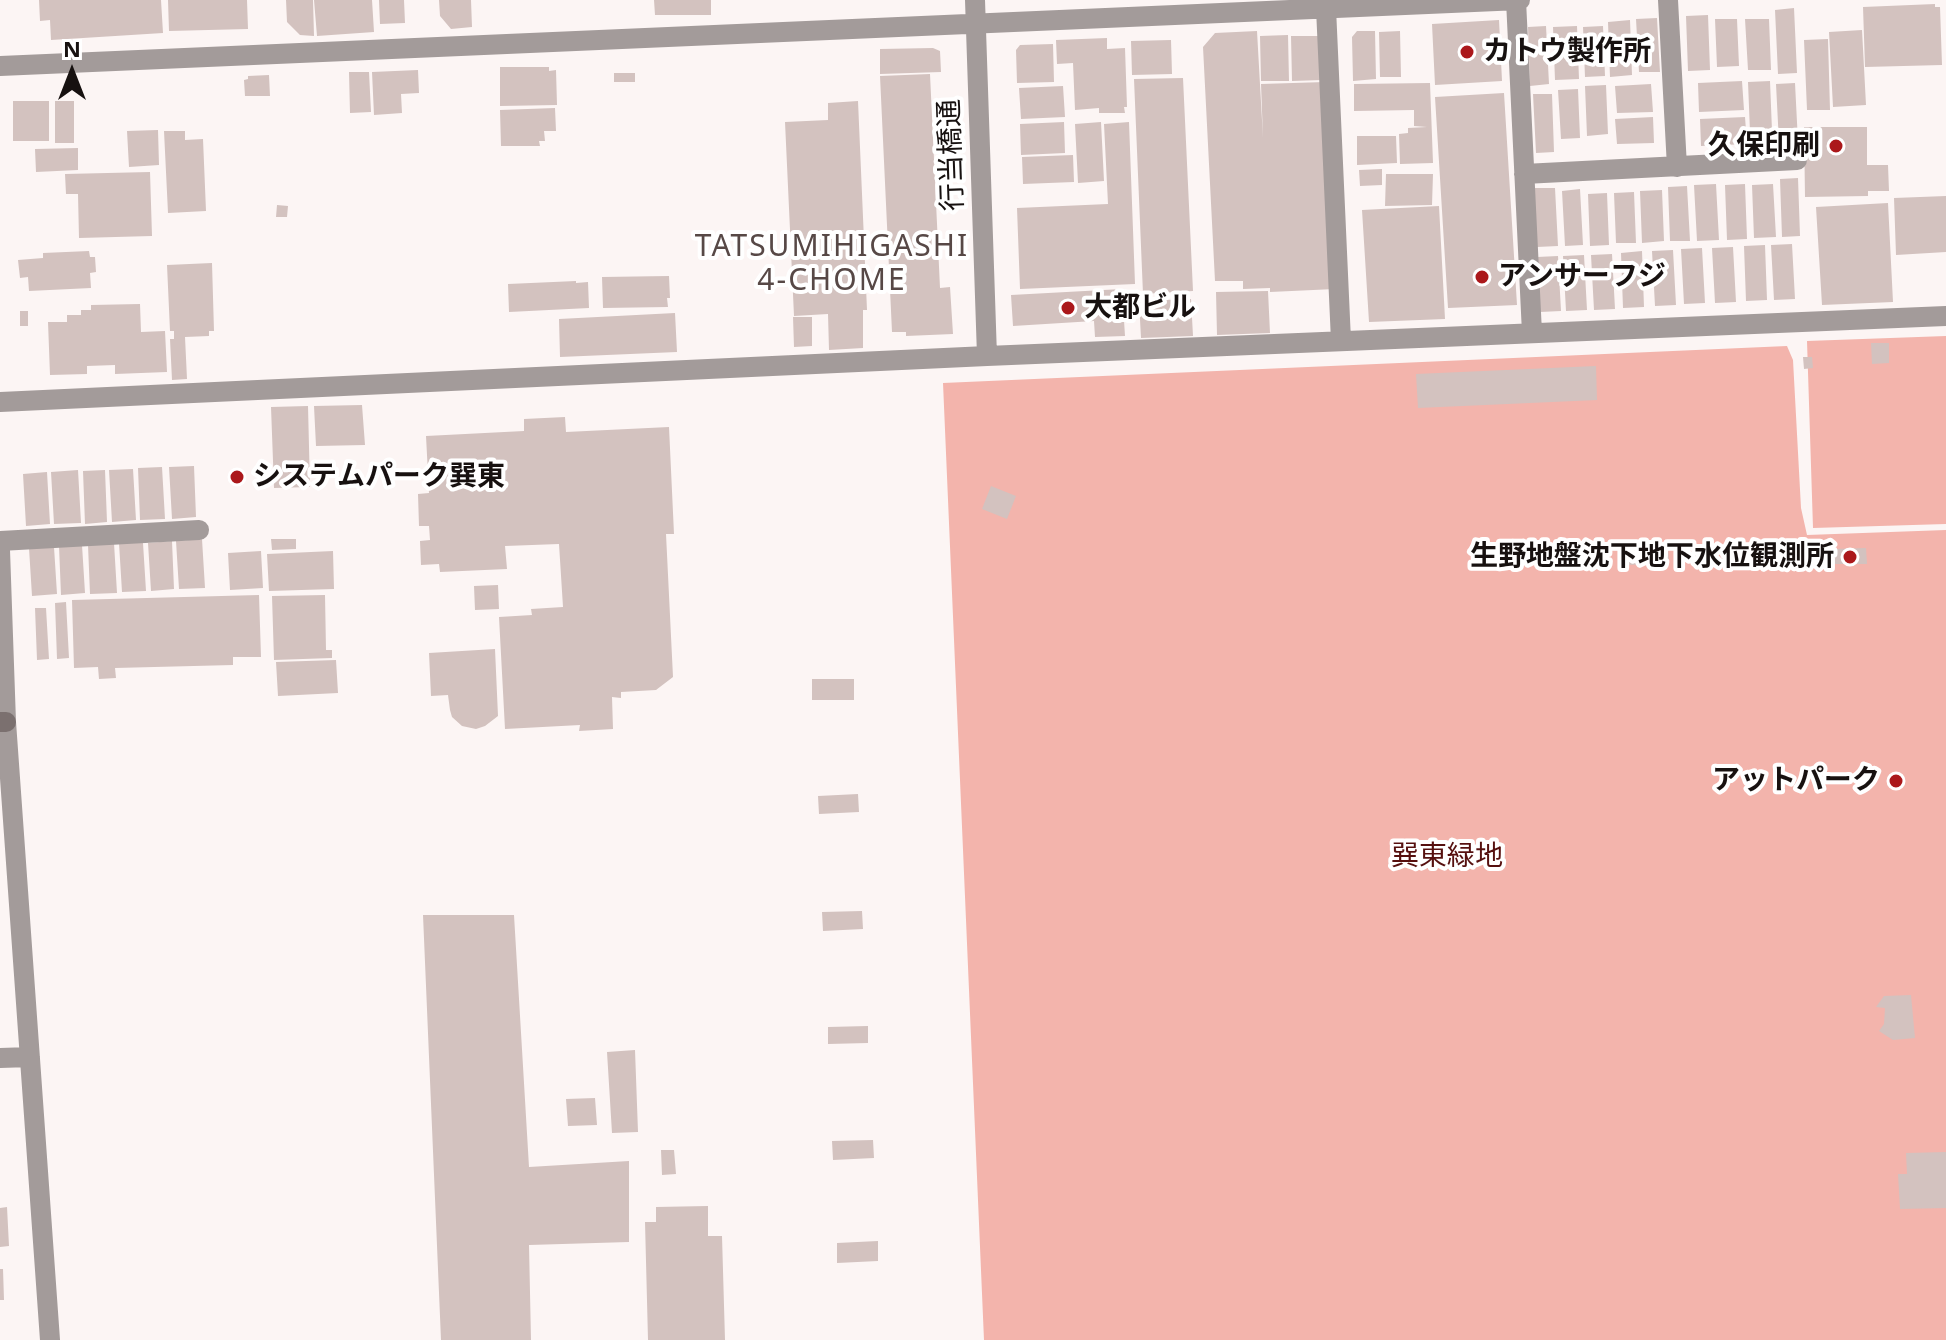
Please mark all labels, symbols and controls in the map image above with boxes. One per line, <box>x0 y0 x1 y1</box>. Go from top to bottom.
north arrow <box>32 32 112 112</box>
text: N <box>63 33 81 63</box>
place label: カトウ製作所 <box>1483 35 1651 69</box>
marker: カトウ製作所 <box>1458 43 1476 61</box>
street label: 行当橋通 <box>933 98 971 212</box>
place label: 久保印刷 <box>1708 129 1820 163</box>
marker: 久保印刷 <box>1827 137 1845 155</box>
district label: TATSUMIHIGASHI 4-CHOME <box>695 229 969 300</box>
place label: アンサーフジ <box>1498 260 1666 294</box>
marker: アンサーフジ <box>1473 268 1491 286</box>
place label: 大都ビル <box>1084 291 1196 325</box>
marker: 大都ビル <box>1059 299 1077 317</box>
place label: システムパーク巽東 <box>253 460 505 494</box>
marker: システムパーク巽東 <box>228 468 246 486</box>
place label: 生野地盤沈下地下水位観測所 <box>1470 540 1834 574</box>
marker: 生野地盤沈下地下水位観測所 <box>1841 548 1859 566</box>
place label: アットパーク <box>1712 764 1880 798</box>
marker: アットパーク <box>1887 772 1905 790</box>
park label: 巽東緑地 <box>1391 840 1503 874</box>

